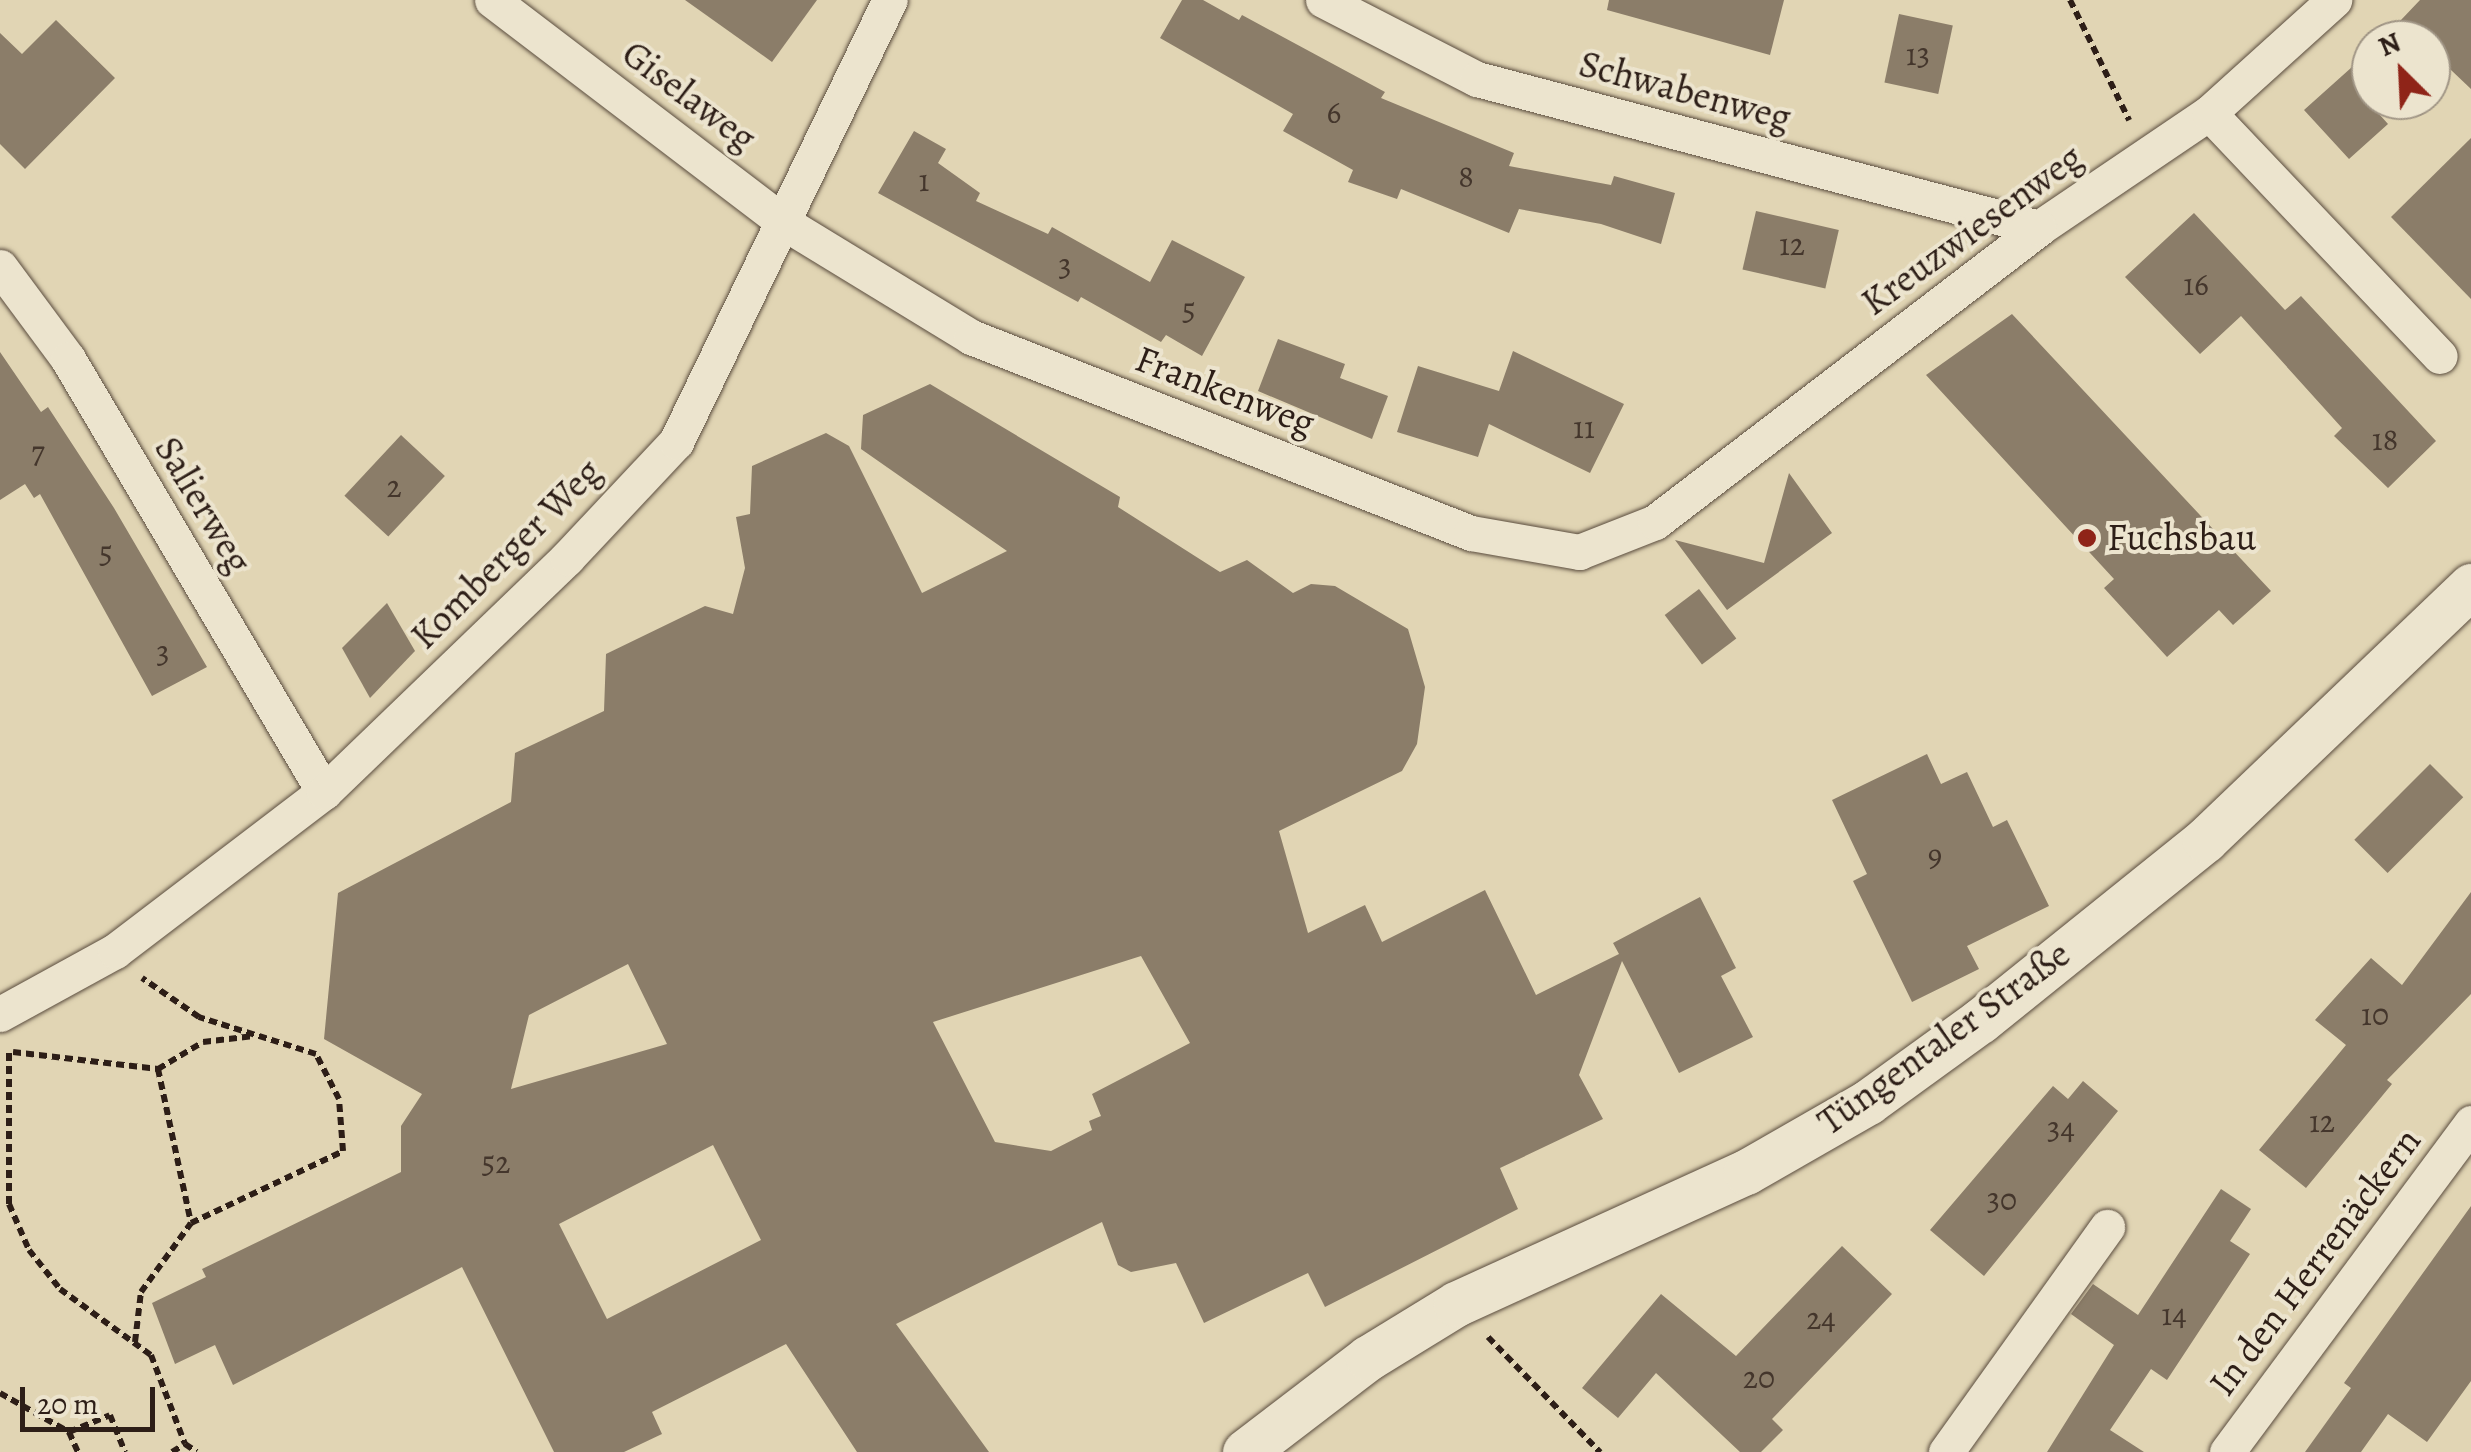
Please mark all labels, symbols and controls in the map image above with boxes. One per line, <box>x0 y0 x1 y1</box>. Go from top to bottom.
north arrow <box>2351 20 2451 120</box>
text: N <box>2373 23 2407 66</box>
street label: Giselaweg <box>613 31 765 161</box>
house number: 13 <box>1906 35 1930 73</box>
street label: Schwabenweg <box>1574 41 1796 141</box>
house number: 6 <box>1327 93 1341 131</box>
street label: Kreuzwiesenweg <box>1853 135 2091 325</box>
house number: 8 <box>1458 157 1474 195</box>
house number: 1 <box>919 161 929 199</box>
house number: 12 <box>1779 225 1805 263</box>
house number: 3 <box>1058 246 1072 284</box>
house number: 16 <box>2183 265 2209 303</box>
house number: 5 <box>1182 290 1196 328</box>
street label: Frankenweg <box>1129 336 1321 446</box>
house number: 11 <box>1573 408 1595 446</box>
house number: 18 <box>2372 420 2398 458</box>
street label: Salierweg <box>145 429 261 581</box>
house number: 7 <box>31 433 45 471</box>
street label: Komberger Weg <box>401 449 611 659</box>
house number: 2 <box>386 467 402 505</box>
place label: Fuchsbau <box>2107 515 2256 561</box>
marker: Fuchsbau <box>2076 527 2098 549</box>
house number: 5 <box>99 533 113 571</box>
house number: 3 <box>156 633 170 671</box>
house number: 9 <box>1928 836 1942 874</box>
street label: Tüngentaler Straße <box>1809 931 2079 1145</box>
house number: 10 <box>2361 995 2389 1033</box>
house number: 12 <box>2309 1102 2335 1140</box>
house number: 34 <box>2047 1109 2075 1147</box>
street label: In den Herrenäckern <box>2200 1119 2430 1405</box>
house number: 52 <box>482 1143 510 1181</box>
house number: 30 <box>1987 1180 2017 1218</box>
house number: 14 <box>2161 1295 2187 1333</box>
house number: 24 <box>1806 1299 1836 1337</box>
house number: 20 <box>1743 1358 1775 1396</box>
scale bar <box>25 1367 160 1429</box>
text: 20 m <box>37 1384 98 1424</box>

